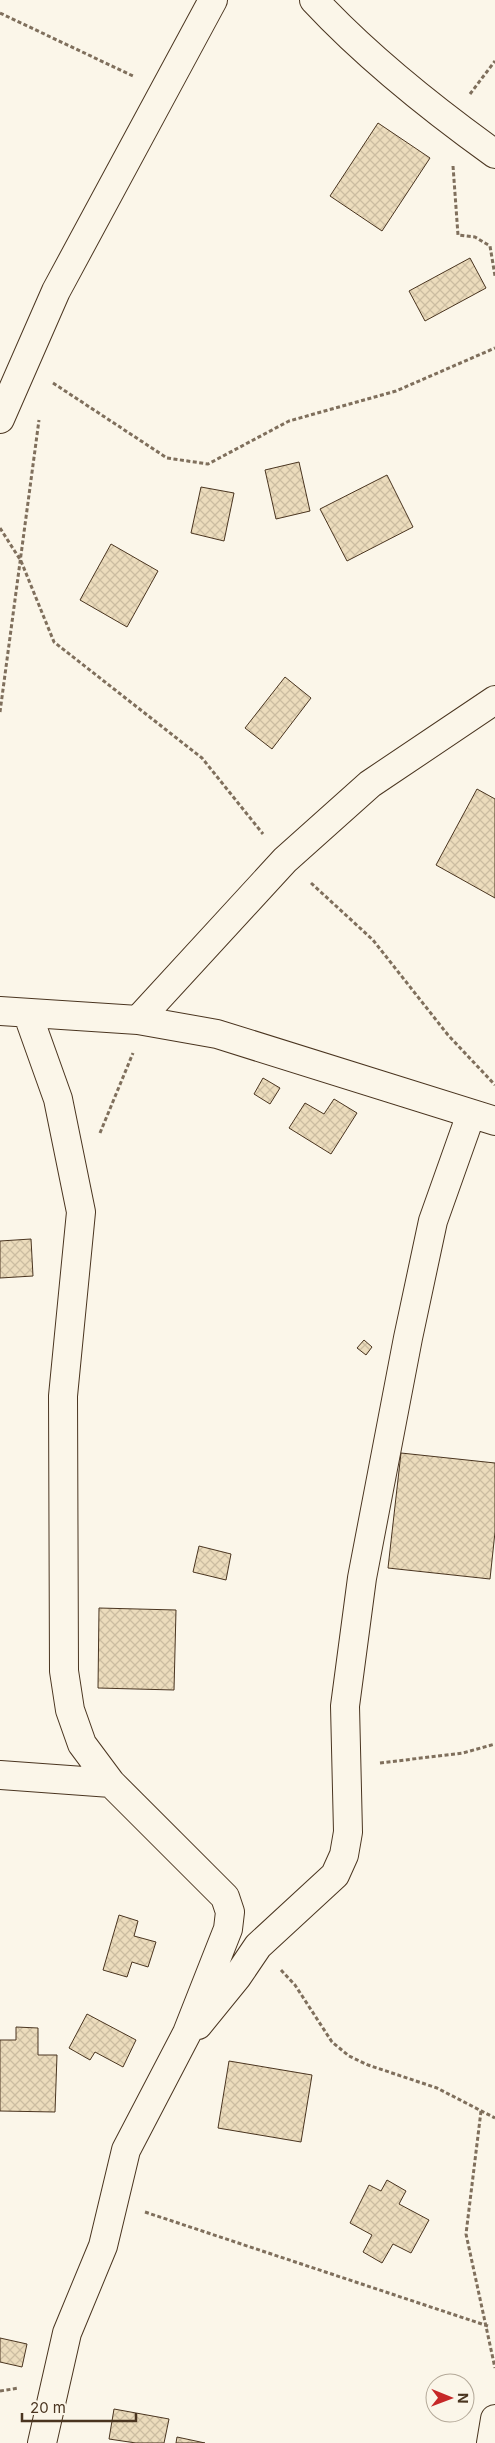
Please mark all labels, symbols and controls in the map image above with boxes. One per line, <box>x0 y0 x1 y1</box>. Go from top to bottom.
north arrow <box>425 2373 475 2423</box>
scale bar <box>22 2390 136 2422</box>
text: N <box>455 2393 472 2404</box>
text: 20 m <box>30 2398 66 2417</box>

